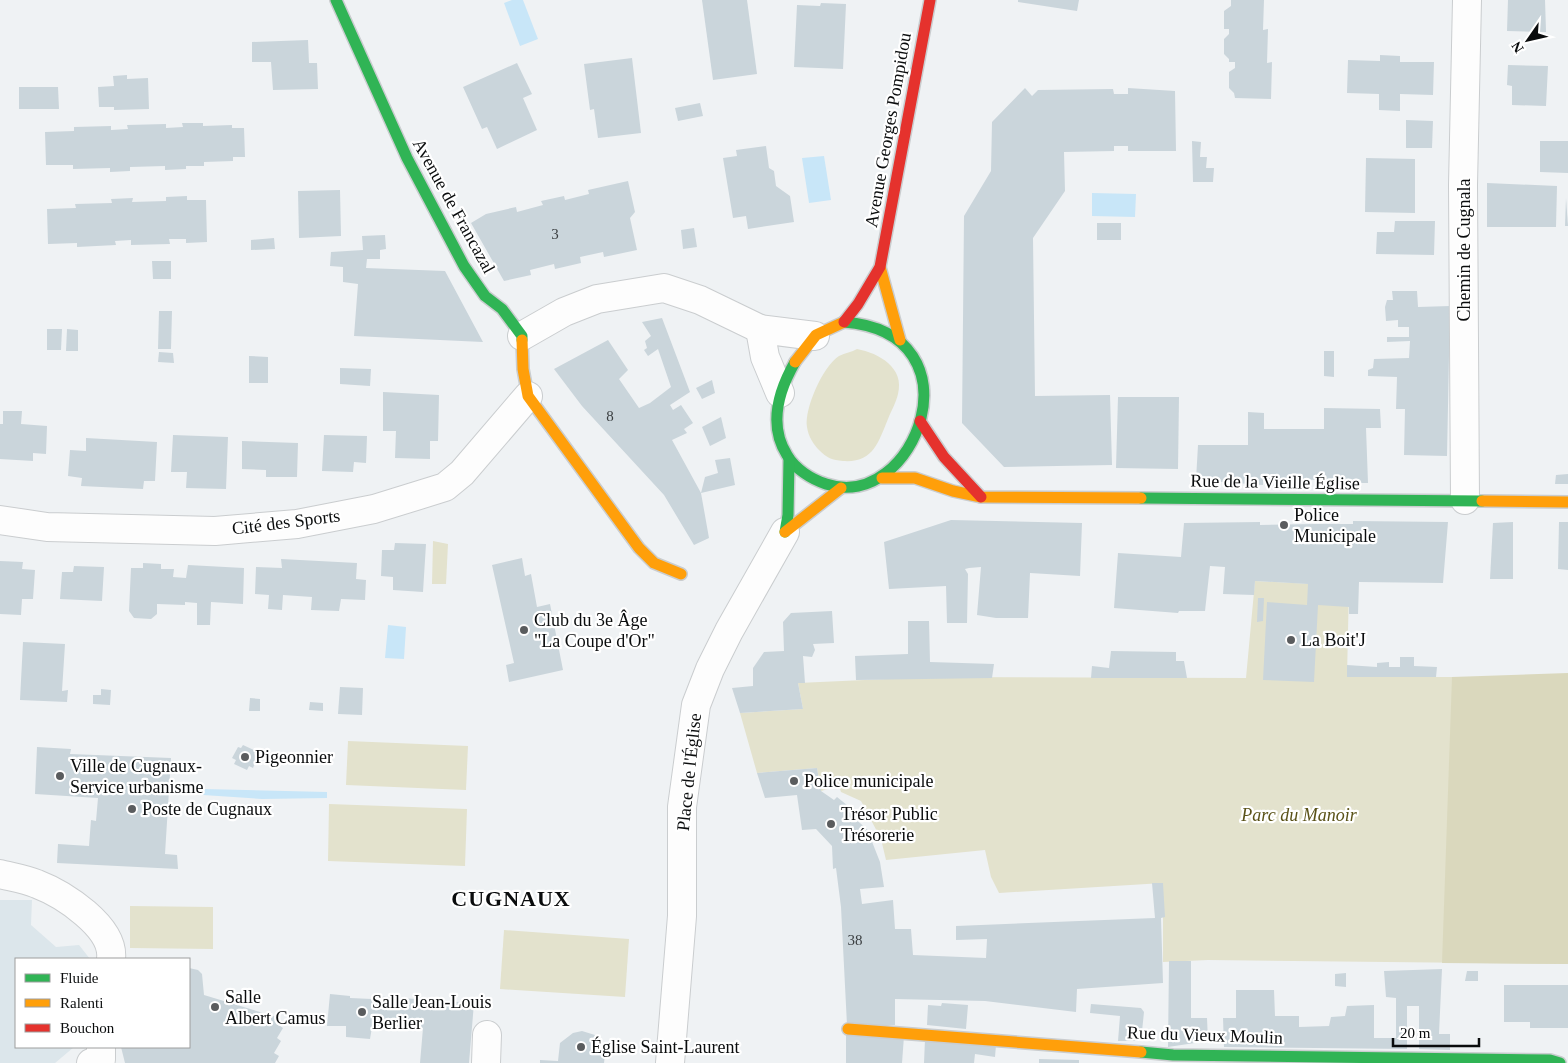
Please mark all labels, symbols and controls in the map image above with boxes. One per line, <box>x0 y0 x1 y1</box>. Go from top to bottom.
north arrow <box>1503 15 1553 65</box>
street label: Avenue Georges Pompidou <box>861 31 915 229</box>
text: N <box>1509 39 1527 55</box>
street label: Avenue de Francazal <box>409 135 499 277</box>
street label: Chemin de Cugnala <box>1454 179 1474 321</box>
house number: 3 <box>551 226 559 242</box>
house number: 8 <box>606 408 614 424</box>
street label: Rue de la Vieille Église <box>1190 470 1360 493</box>
street label: Cité des Sports <box>231 505 341 539</box>
place label: Police Municipale <box>1294 505 1376 546</box>
marker: Police Municipale <box>1278 519 1290 531</box>
place label: Club du 3e Âge "La Coupe d'Or" <box>534 609 655 651</box>
marker: Club du 3e Âge "La Coupe d'Or" <box>518 624 530 636</box>
place label: La Boit'J <box>1301 630 1366 650</box>
marker: La Boit'J <box>1285 634 1297 646</box>
street label: Place de l'Église <box>672 712 705 832</box>
place label: Pigeonnier <box>255 747 333 767</box>
marker: Pigeonnier <box>239 751 251 763</box>
place label: Ville de Cugnaux- Service urbanisme <box>70 756 203 797</box>
marker: Ville de Cugnaux- Service urbanisme <box>54 770 66 782</box>
place label: Police municipale <box>804 771 933 791</box>
marker: Police municipale <box>788 775 800 787</box>
place label: Poste de Cugnaux <box>142 799 272 819</box>
marker: Poste de Cugnaux <box>126 803 138 815</box>
place label: Trésor Public Trésorerie <box>841 804 938 845</box>
park label: Parc du Manoir <box>1240 805 1358 825</box>
marker: Trésor Public Trésorerie <box>825 818 837 830</box>
district label: CUGNAUX <box>451 886 571 911</box>
house number: 38 <box>848 932 863 948</box>
legend <box>15 958 190 1048</box>
text: Fluide <box>60 970 99 986</box>
place label: Salle Albert Camus <box>225 987 326 1028</box>
place label: Salle Jean-Louis Berlier <box>372 992 491 1033</box>
text: Ralenti <box>60 995 103 1011</box>
marker: Salle Albert Camus <box>209 1001 221 1013</box>
marker: Salle Jean-Louis Berlier <box>356 1006 368 1018</box>
scale bar <box>1393 1016 1479 1048</box>
text: Bouchon <box>60 1020 115 1036</box>
street label: Rue du Vieux Moulin <box>1127 1022 1283 1048</box>
text: 20 m <box>1400 1025 1431 1041</box>
place label: Église Saint-Laurent <box>591 1036 739 1057</box>
marker: Église Saint-Laurent <box>575 1041 587 1053</box>

